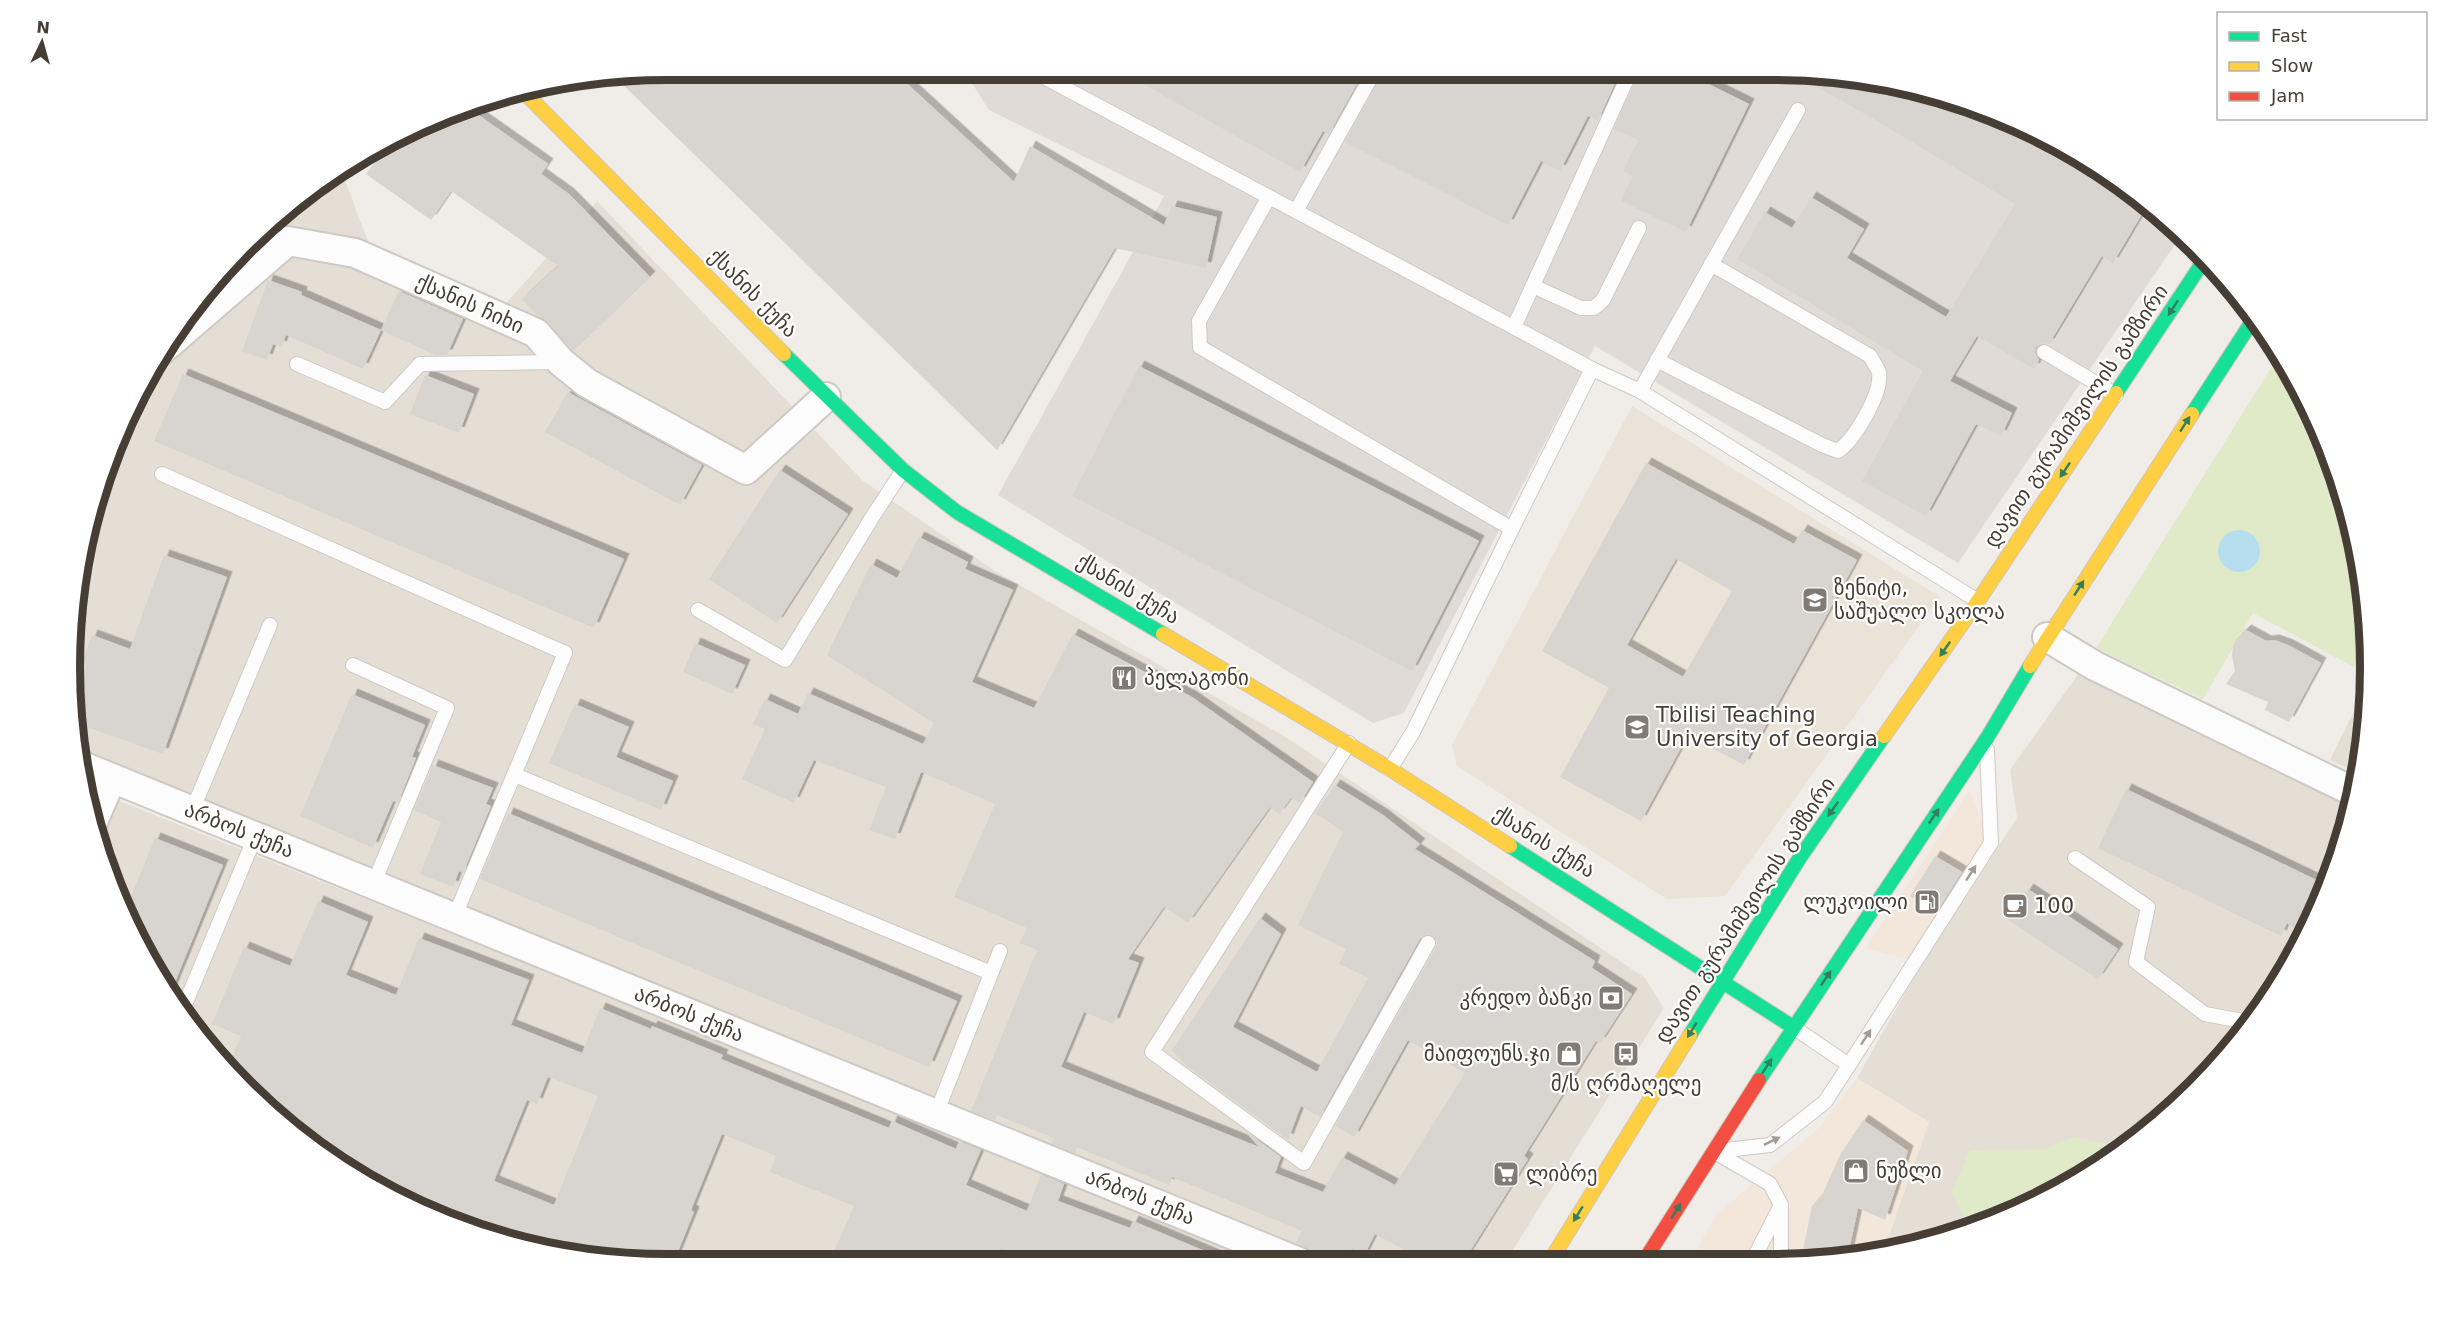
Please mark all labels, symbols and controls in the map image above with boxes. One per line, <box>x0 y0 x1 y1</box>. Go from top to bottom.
north arrow <box>12 12 72 72</box>
legend <box>2217 12 2427 120</box>
text: N <box>36 18 51 38</box>
text: Fast <box>2271 25 2307 46</box>
text: Slow <box>2271 55 2313 76</box>
text: Jam <box>2270 85 2305 106</box>
street label: ქსანის ქუჩა <box>704 244 802 342</box>
street label: ქსანის ჩიხი <box>412 270 528 338</box>
street label: დავით გურამიშვილის გამზირი <box>1979 280 2173 552</box>
one-way arrow <box>2168 300 2179 316</box>
one-way arrow <box>2180 416 2191 433</box>
one-way arrow <box>2060 462 2071 479</box>
street label: ქსანის ქუჩა <box>1072 549 1184 629</box>
place label: ზენიტი, საშუალო სკოლა <box>1834 576 2005 624</box>
one-way arrow <box>2074 580 2085 596</box>
school or university icon: ზენიტი, საშუალო სკოლა <box>1800 585 1830 615</box>
one-way arrow <box>1940 641 1951 657</box>
restaurant icon: პელაგონი <box>1109 663 1139 693</box>
place label: პელაგონი <box>1144 666 1249 690</box>
place label: Tbilisi Teaching University of Georgia <box>1655 703 1878 751</box>
school or university icon: Tbilisi Teaching University of Georgia <box>1622 712 1652 742</box>
street label: დავით გურამიშვილის გამზირი <box>1650 773 1840 1047</box>
street label: არბოს ქუჩა <box>181 797 297 863</box>
street label: ქსანის ქუჩა <box>1489 801 1599 883</box>
one-way arrow <box>1827 801 1839 817</box>
one-way arrow <box>1929 808 1940 825</box>
one-way arrow <box>1966 865 1977 881</box>
fuel station icon: ლუკოილი <box>1912 887 1942 917</box>
place label: ლუკოილი <box>1803 890 1908 914</box>
cafe icon: 100 <box>2000 891 2030 921</box>
place label: 100 <box>2034 894 2074 918</box>
one-way arrow <box>1820 971 1832 987</box>
street label: არბოს ქუჩა <box>631 981 747 1047</box>
bank icon: კრედო ბანკი <box>1596 983 1626 1013</box>
place label: კრედო ბანკი <box>1459 986 1592 1010</box>
one-way arrow <box>1686 1022 1697 1038</box>
one-way arrow <box>1861 1029 1872 1046</box>
shop icon: მაიფოუნს.ჯი <box>1554 1039 1584 1069</box>
bus stop icon: მ/ს ღრმაღელე <box>1611 1039 1641 1069</box>
place label: მაიფოუნს.ჯი <box>1424 1042 1550 1066</box>
one-way arrow <box>1762 1058 1773 1074</box>
place label: მ/ს ღრმაღელე <box>1551 1072 1701 1096</box>
one-way arrow <box>1763 1137 1780 1146</box>
shop icon: ნუზლი <box>1841 1156 1871 1186</box>
supermarket icon: ლიბრე <box>1491 1159 1521 1189</box>
place label: ნუზლი <box>1876 1159 1942 1183</box>
place label: ლიბრე <box>1526 1162 1597 1186</box>
street label: არბოს ქუჩა <box>1082 1164 1198 1230</box>
one-way arrow <box>1670 1204 1682 1220</box>
one-way arrow <box>1573 1206 1584 1222</box>

